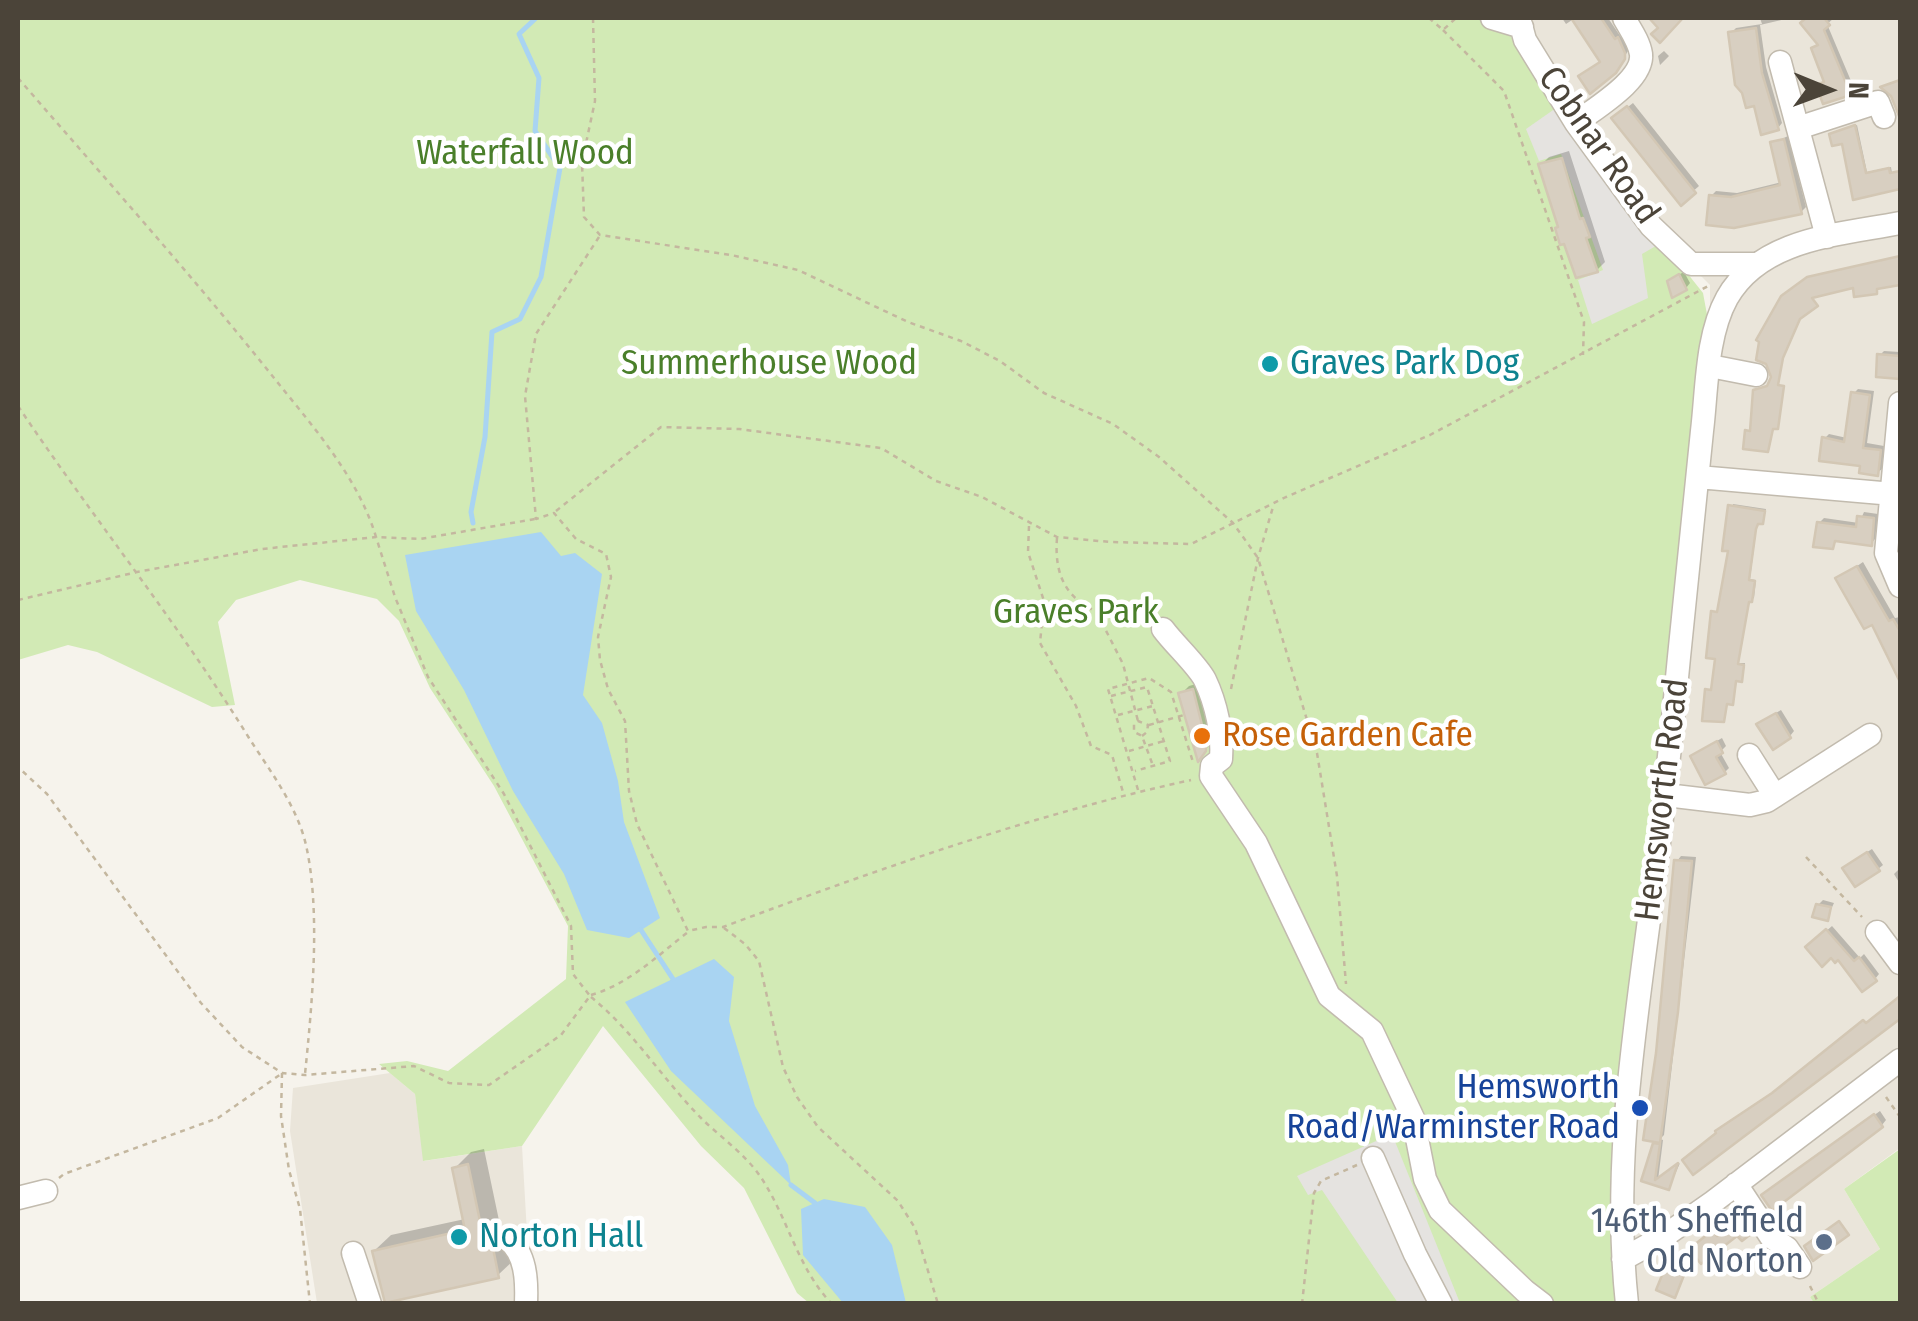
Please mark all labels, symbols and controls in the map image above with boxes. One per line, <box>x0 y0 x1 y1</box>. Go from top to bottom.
north arrow <box>1778 40 1878 140</box>
street label: Cobnar Road <box>1528 59 1668 233</box>
text: N <box>1842 82 1875 99</box>
park label: Waterfall Wood <box>416 133 634 175</box>
park label: Summerhouse Wood <box>621 343 917 385</box>
place label: Graves Park Dog <box>1290 343 1519 385</box>
marker: Graves Park Dog <box>1259 353 1281 375</box>
park label: Graves Park <box>993 592 1159 634</box>
street label: Hemsworth Road <box>1627 676 1699 924</box>
place label: Rose Garden Cafe <box>1222 715 1473 757</box>
marker: Rose Garden Cafe <box>1191 725 1213 747</box>
place label: Hemsworth Road/Warminster Road <box>1286 1067 1620 1149</box>
marker: Hemsworth Road/Warminster Road <box>1629 1097 1651 1119</box>
place label: 146th Sheffield Old Norton <box>1591 1201 1804 1283</box>
place label: Norton Hall <box>479 1216 643 1258</box>
marker: Norton Hall <box>448 1226 470 1248</box>
marker: 146th Sheffield Old Norton <box>1813 1231 1835 1253</box>

